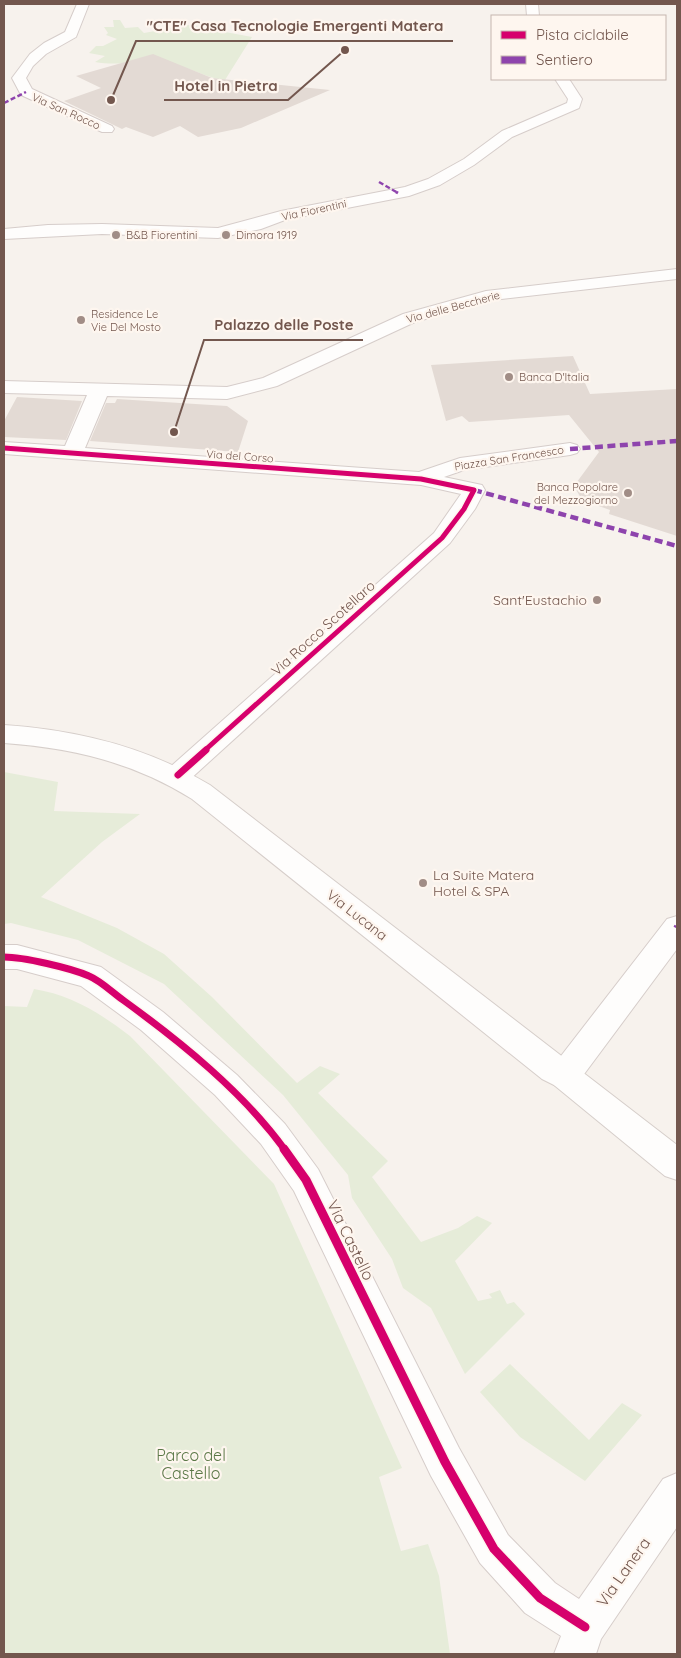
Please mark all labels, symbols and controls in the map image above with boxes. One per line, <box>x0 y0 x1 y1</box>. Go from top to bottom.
callout: "CTE" Casa Tecnologie Emergenti Matera <box>136 11 453 41</box>
legend <box>491 15 666 80</box>
text: "CTE" Casa Tecnologie Emergenti Matera <box>146 16 444 35</box>
text: Pista ciclabile <box>536 25 629 44</box>
text: Sentiero <box>536 50 593 69</box>
callout: Hotel in Pietra <box>164 70 288 100</box>
text: Hotel in Pietra <box>174 76 278 95</box>
street label: Via San Rocco <box>30 90 103 132</box>
street label: Via Fiorentini <box>280 196 348 224</box>
place label: B&B Fiorentini <box>126 228 197 242</box>
place label: Dimora 1919 <box>236 228 297 242</box>
marker: B&B Fiorentini <box>110 229 122 241</box>
marker: Dimora 1919 <box>220 229 232 241</box>
street label: Via delle Beccherie <box>405 288 501 326</box>
place label: Residence Le Vie Del Mosto <box>91 307 161 334</box>
callout: Palazzo delle Poste <box>204 310 363 340</box>
marker: Residence Le Vie Del Mosto <box>75 314 87 326</box>
text: Palazzo delle Poste <box>214 315 354 334</box>
place label: Banca D'Italia <box>519 370 589 384</box>
marker: Banca D'Italia <box>503 371 515 383</box>
street label: Piazza San Francesco <box>453 442 565 474</box>
street label: Via del Corso <box>206 447 275 465</box>
place label: Banca Popolare del Mezzogiorno <box>534 480 618 507</box>
marker: Banca Popolare del Mezzogiorno <box>622 487 634 499</box>
street label: Via Rocco Scotellaro <box>267 577 379 679</box>
place label: Sant'Eustachio <box>493 591 587 609</box>
marker: Sant'Eustachio <box>591 594 603 606</box>
place label: La Suite Matera Hotel & SPA <box>433 866 534 900</box>
marker: La Suite Matera Hotel & SPA <box>417 877 429 889</box>
street label: Via Lucana <box>323 886 391 944</box>
street label: Via Castello <box>323 1197 379 1283</box>
park label: Parco del Castello <box>156 1445 226 1483</box>
street label: Via Lanera <box>592 1533 654 1611</box>

